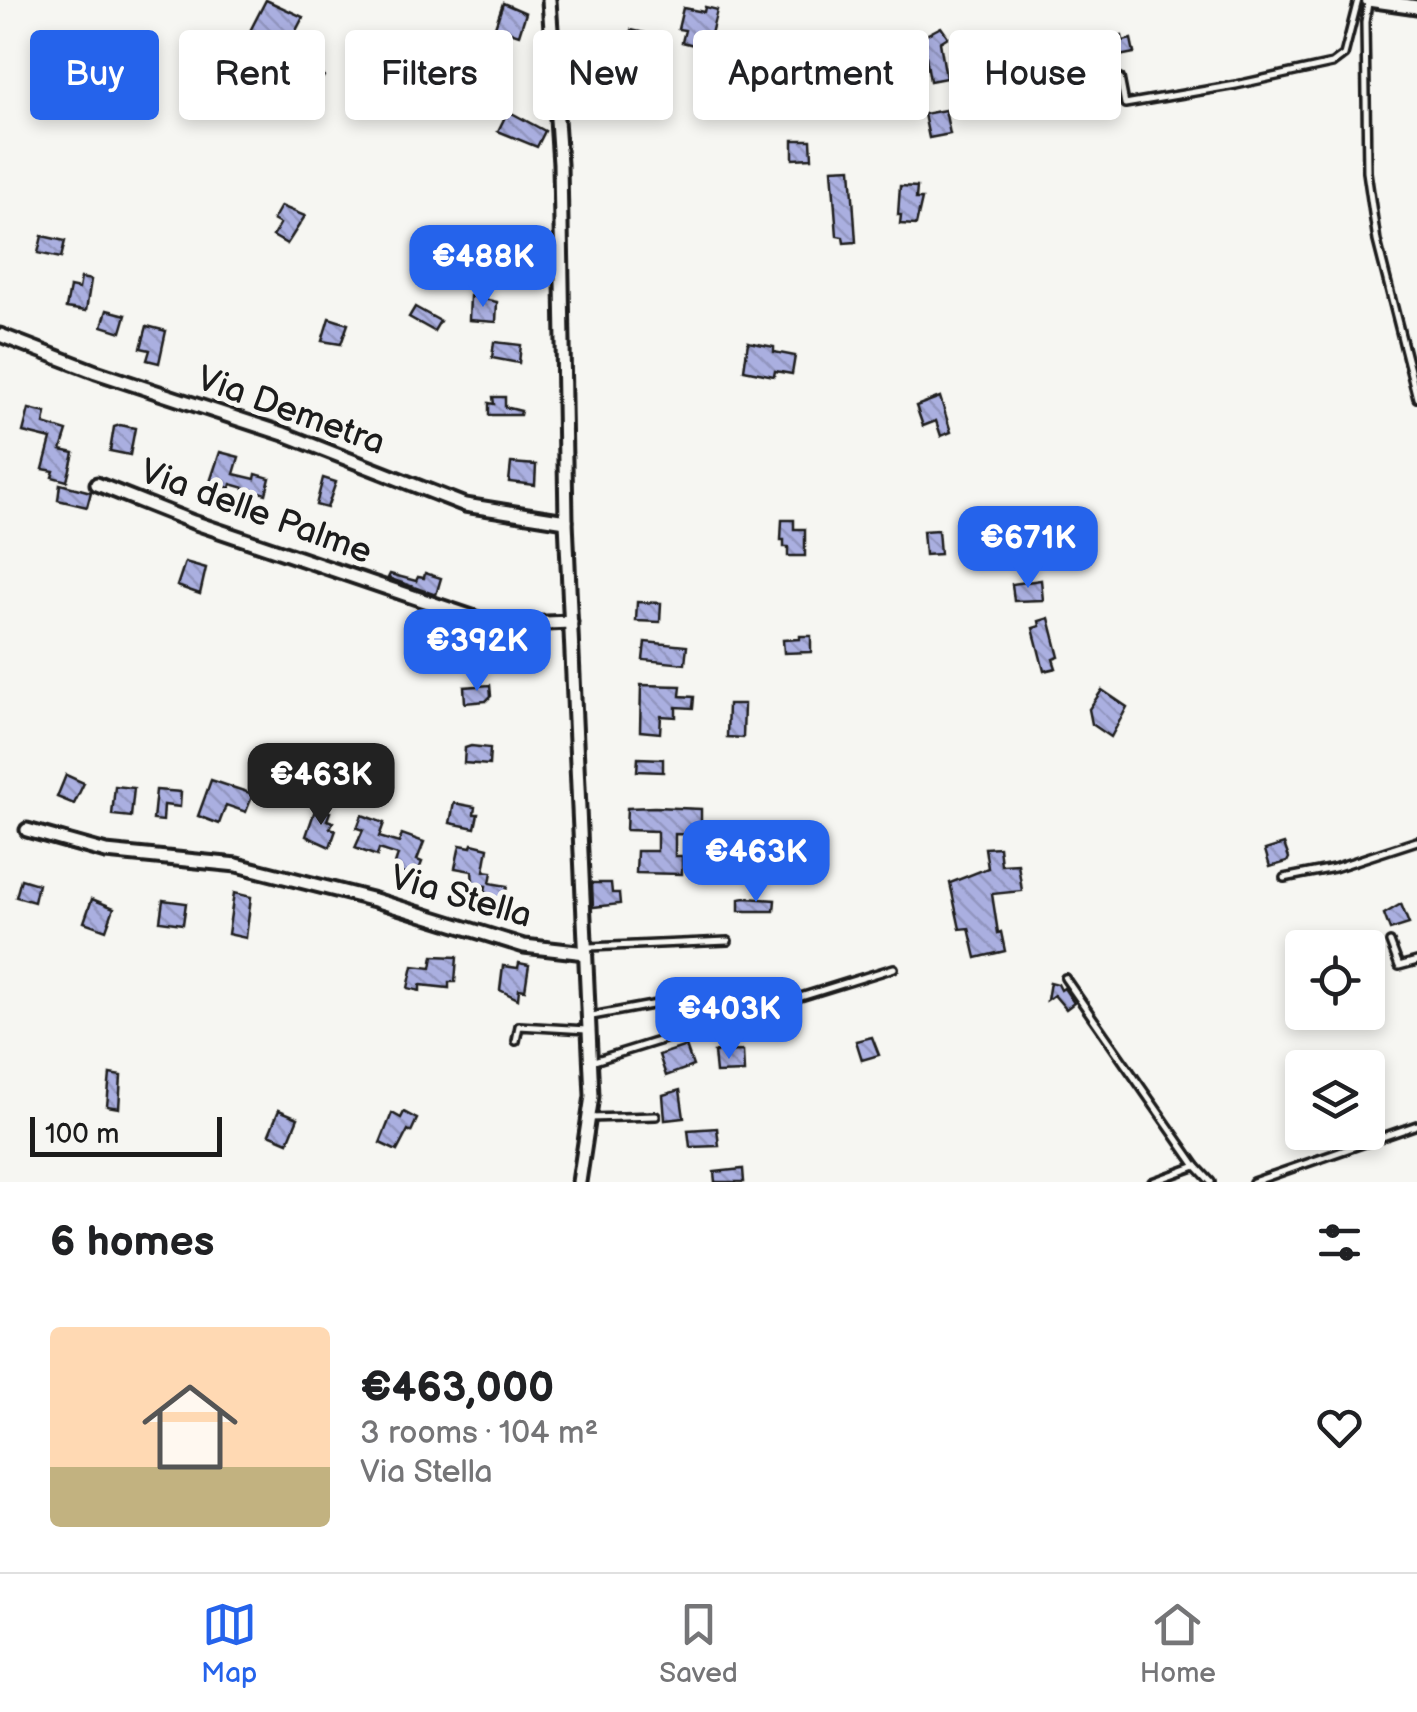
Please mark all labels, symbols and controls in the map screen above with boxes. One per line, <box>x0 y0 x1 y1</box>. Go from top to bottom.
chip: Buy <box>30 30 159 120</box>
chip: Rent <box>179 30 325 120</box>
chip: Filters <box>345 30 513 120</box>
chip: New <box>533 30 673 120</box>
chip: Apartment <box>693 30 929 120</box>
chip: House <box>949 30 1121 120</box>
pin: €488K <box>413 225 553 310</box>
text: €488K <box>431 238 535 277</box>
street label: Via Demetra <box>191 357 391 465</box>
street label: Via delle Palme <box>134 450 378 574</box>
pin: €671K <box>958 506 1098 591</box>
text: €671K <box>980 519 1076 558</box>
pin: €392K <box>407 609 547 694</box>
text: €392K <box>426 622 528 661</box>
pin: €463K <box>251 743 391 828</box>
text: €463K <box>270 756 372 795</box>
pin: €463K <box>686 820 826 905</box>
text: €463K <box>705 833 807 872</box>
street label: Via Stella <box>385 856 537 938</box>
map controls <box>1285 930 1385 1150</box>
button: locate <box>1285 930 1385 1030</box>
pin: €403K <box>659 977 799 1062</box>
text: €403K <box>677 990 781 1029</box>
button: layers <box>1285 1050 1385 1150</box>
scale bar <box>30 1112 222 1156</box>
text: 100 m <box>45 1118 119 1151</box>
icon: filters <box>1312 1215 1367 1270</box>
text: 6 homes <box>50 1217 214 1268</box>
text: €463,000 <box>360 1363 554 1414</box>
icon: home <box>130 1367 250 1487</box>
icon: heart <box>1312 1400 1367 1455</box>
text: 3 rooms · 104 m² <box>360 1414 598 1453</box>
text: Via Stella <box>360 1453 493 1492</box>
tab: Map <box>201 1597 257 1690</box>
tab: Saved <box>659 1597 738 1690</box>
tab: Home <box>1140 1597 1216 1690</box>

